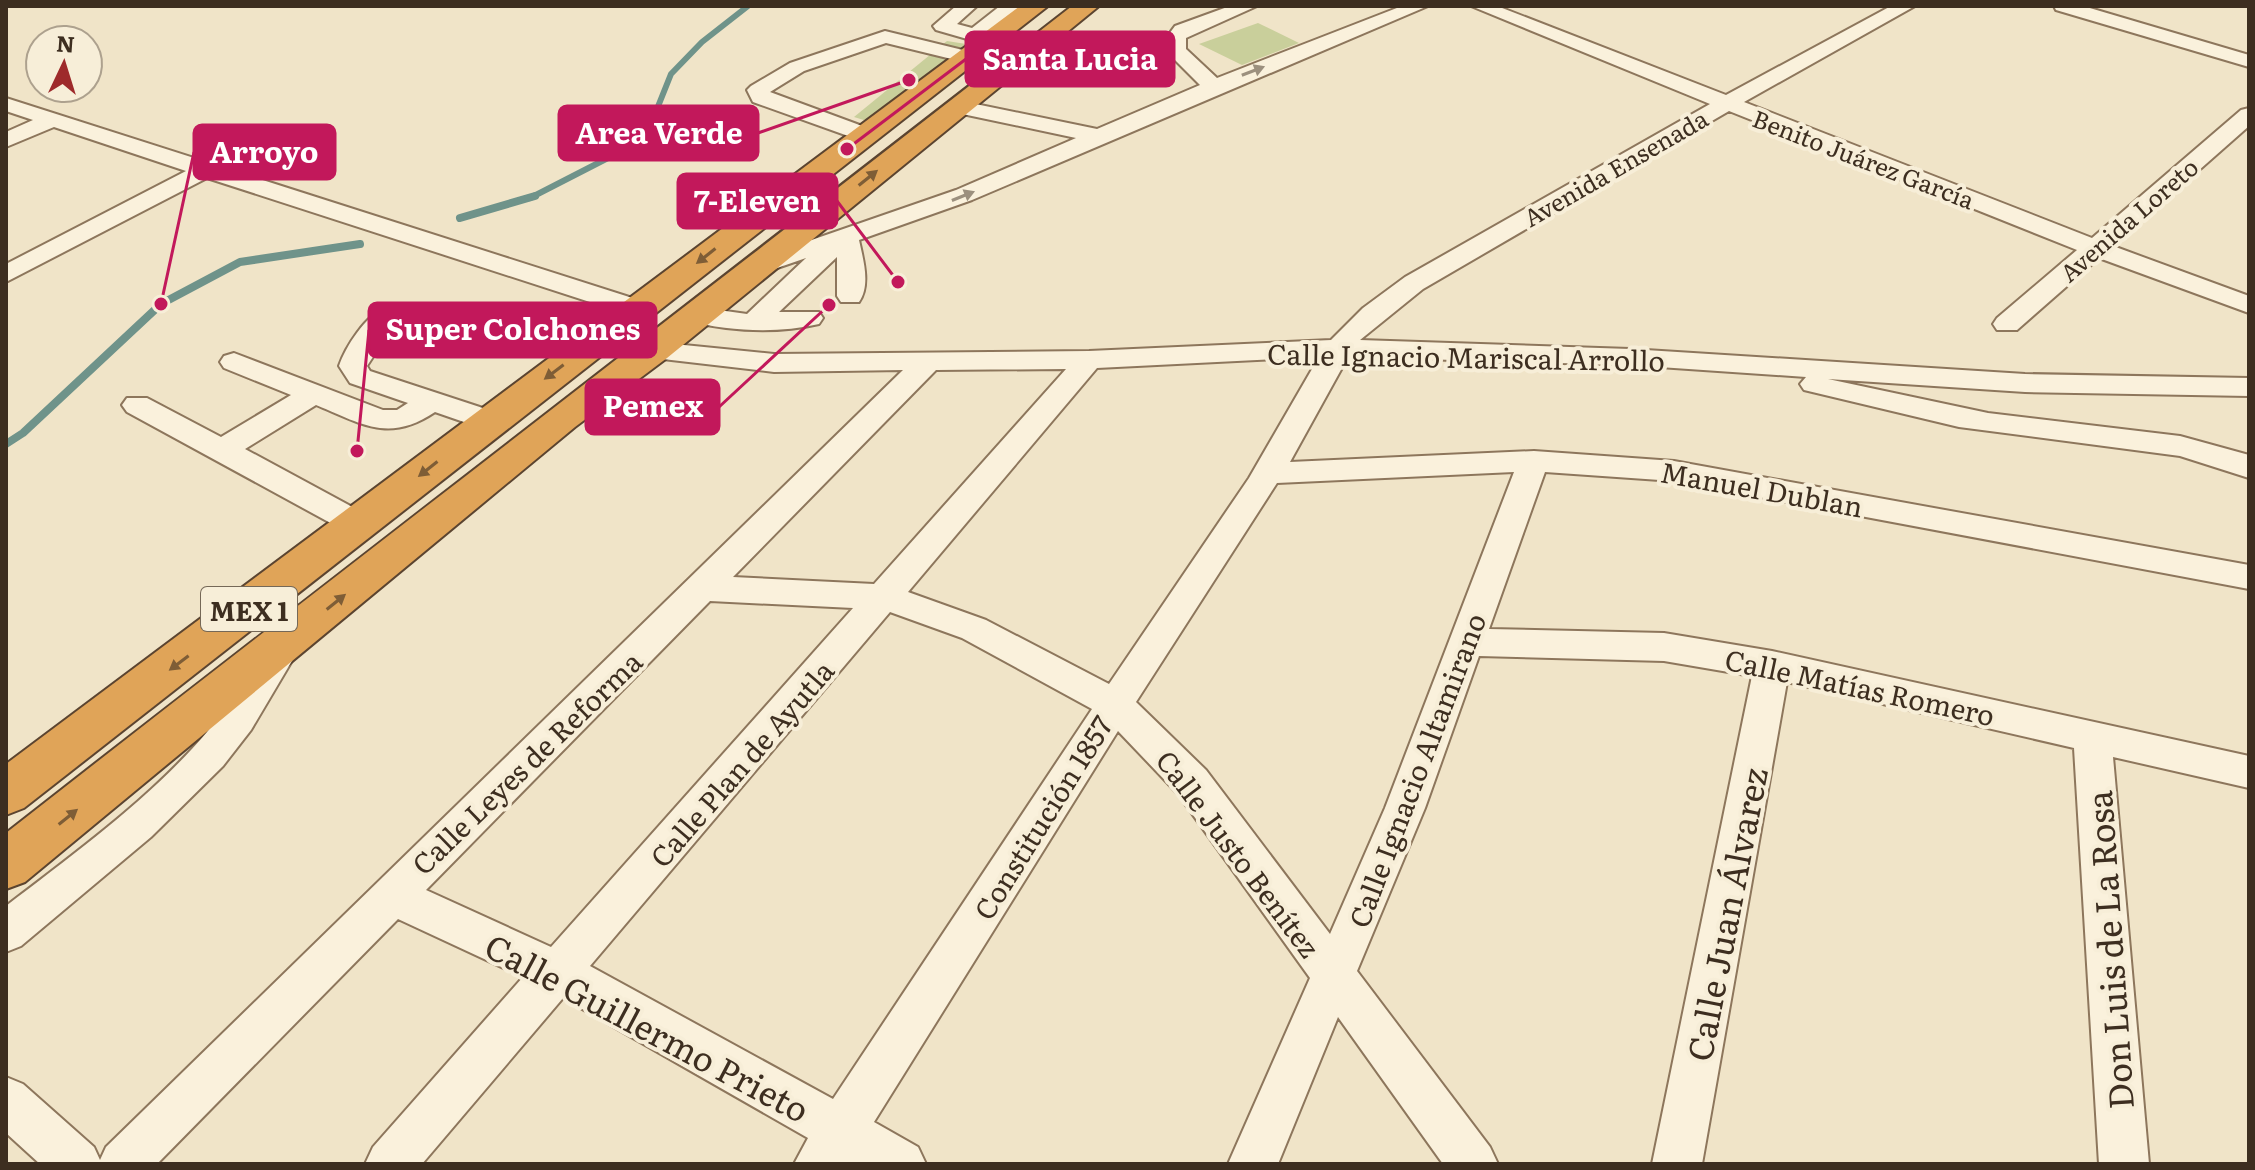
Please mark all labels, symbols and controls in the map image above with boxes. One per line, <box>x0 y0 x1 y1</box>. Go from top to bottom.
north arrow <box>24 24 104 104</box>
text: N <box>55 25 76 60</box>
callout: Santa Lucia <box>966 32 1174 86</box>
text: Santa Lucia <box>982 35 1158 79</box>
one-way arrow <box>1241 64 1265 77</box>
street label: Avenida Ensenada <box>1516 100 1714 234</box>
street label: Benito Juárez García <box>1748 100 1980 216</box>
callout: Area Verde <box>559 106 758 160</box>
text: Area Verde <box>575 109 743 153</box>
callout: Arroyo <box>194 125 335 179</box>
text: Arroyo <box>210 128 318 172</box>
street label: Avenida Loreto <box>2051 149 2205 289</box>
one-way arrow <box>858 170 878 187</box>
callout: 7-Eleven <box>678 174 837 228</box>
text: 7-Eleven <box>693 177 821 221</box>
one-way arrow <box>951 189 974 202</box>
one-way arrow <box>696 248 716 264</box>
callout: Super Colchones <box>369 303 656 357</box>
text: Super Colchones <box>385 305 641 349</box>
street label: Calle Ignacio Mariscal Arrollo <box>1267 332 1665 380</box>
one-way arrow <box>544 364 565 380</box>
callout: Pemex <box>586 380 719 434</box>
text: Pemex <box>603 382 703 426</box>
street label: Manuel Dublan <box>1657 450 1867 526</box>
one-way arrow <box>418 460 438 477</box>
road number: MEX 1 <box>201 587 297 631</box>
one-way arrow <box>326 594 346 610</box>
street label: Calle Ignacio Altamirano <box>1337 607 1495 933</box>
street label: Calle Matías Romero <box>1721 637 1999 735</box>
street label: Calle Leyes de Reforma <box>401 641 651 883</box>
street label: Calle Plan de Ayutla <box>639 650 843 876</box>
one-way arrow <box>169 655 189 671</box>
street label: Constitución 1857 <box>962 707 1122 927</box>
street label: Calle Justo Benítez <box>1147 741 1331 965</box>
street label: Calle Juan Álvarez <box>1672 763 1778 1065</box>
street label: Don Luis de La Rosa <box>2072 788 2144 1111</box>
one-way arrow <box>58 809 78 826</box>
street label: Calle Guillermo Prieto <box>477 919 819 1133</box>

